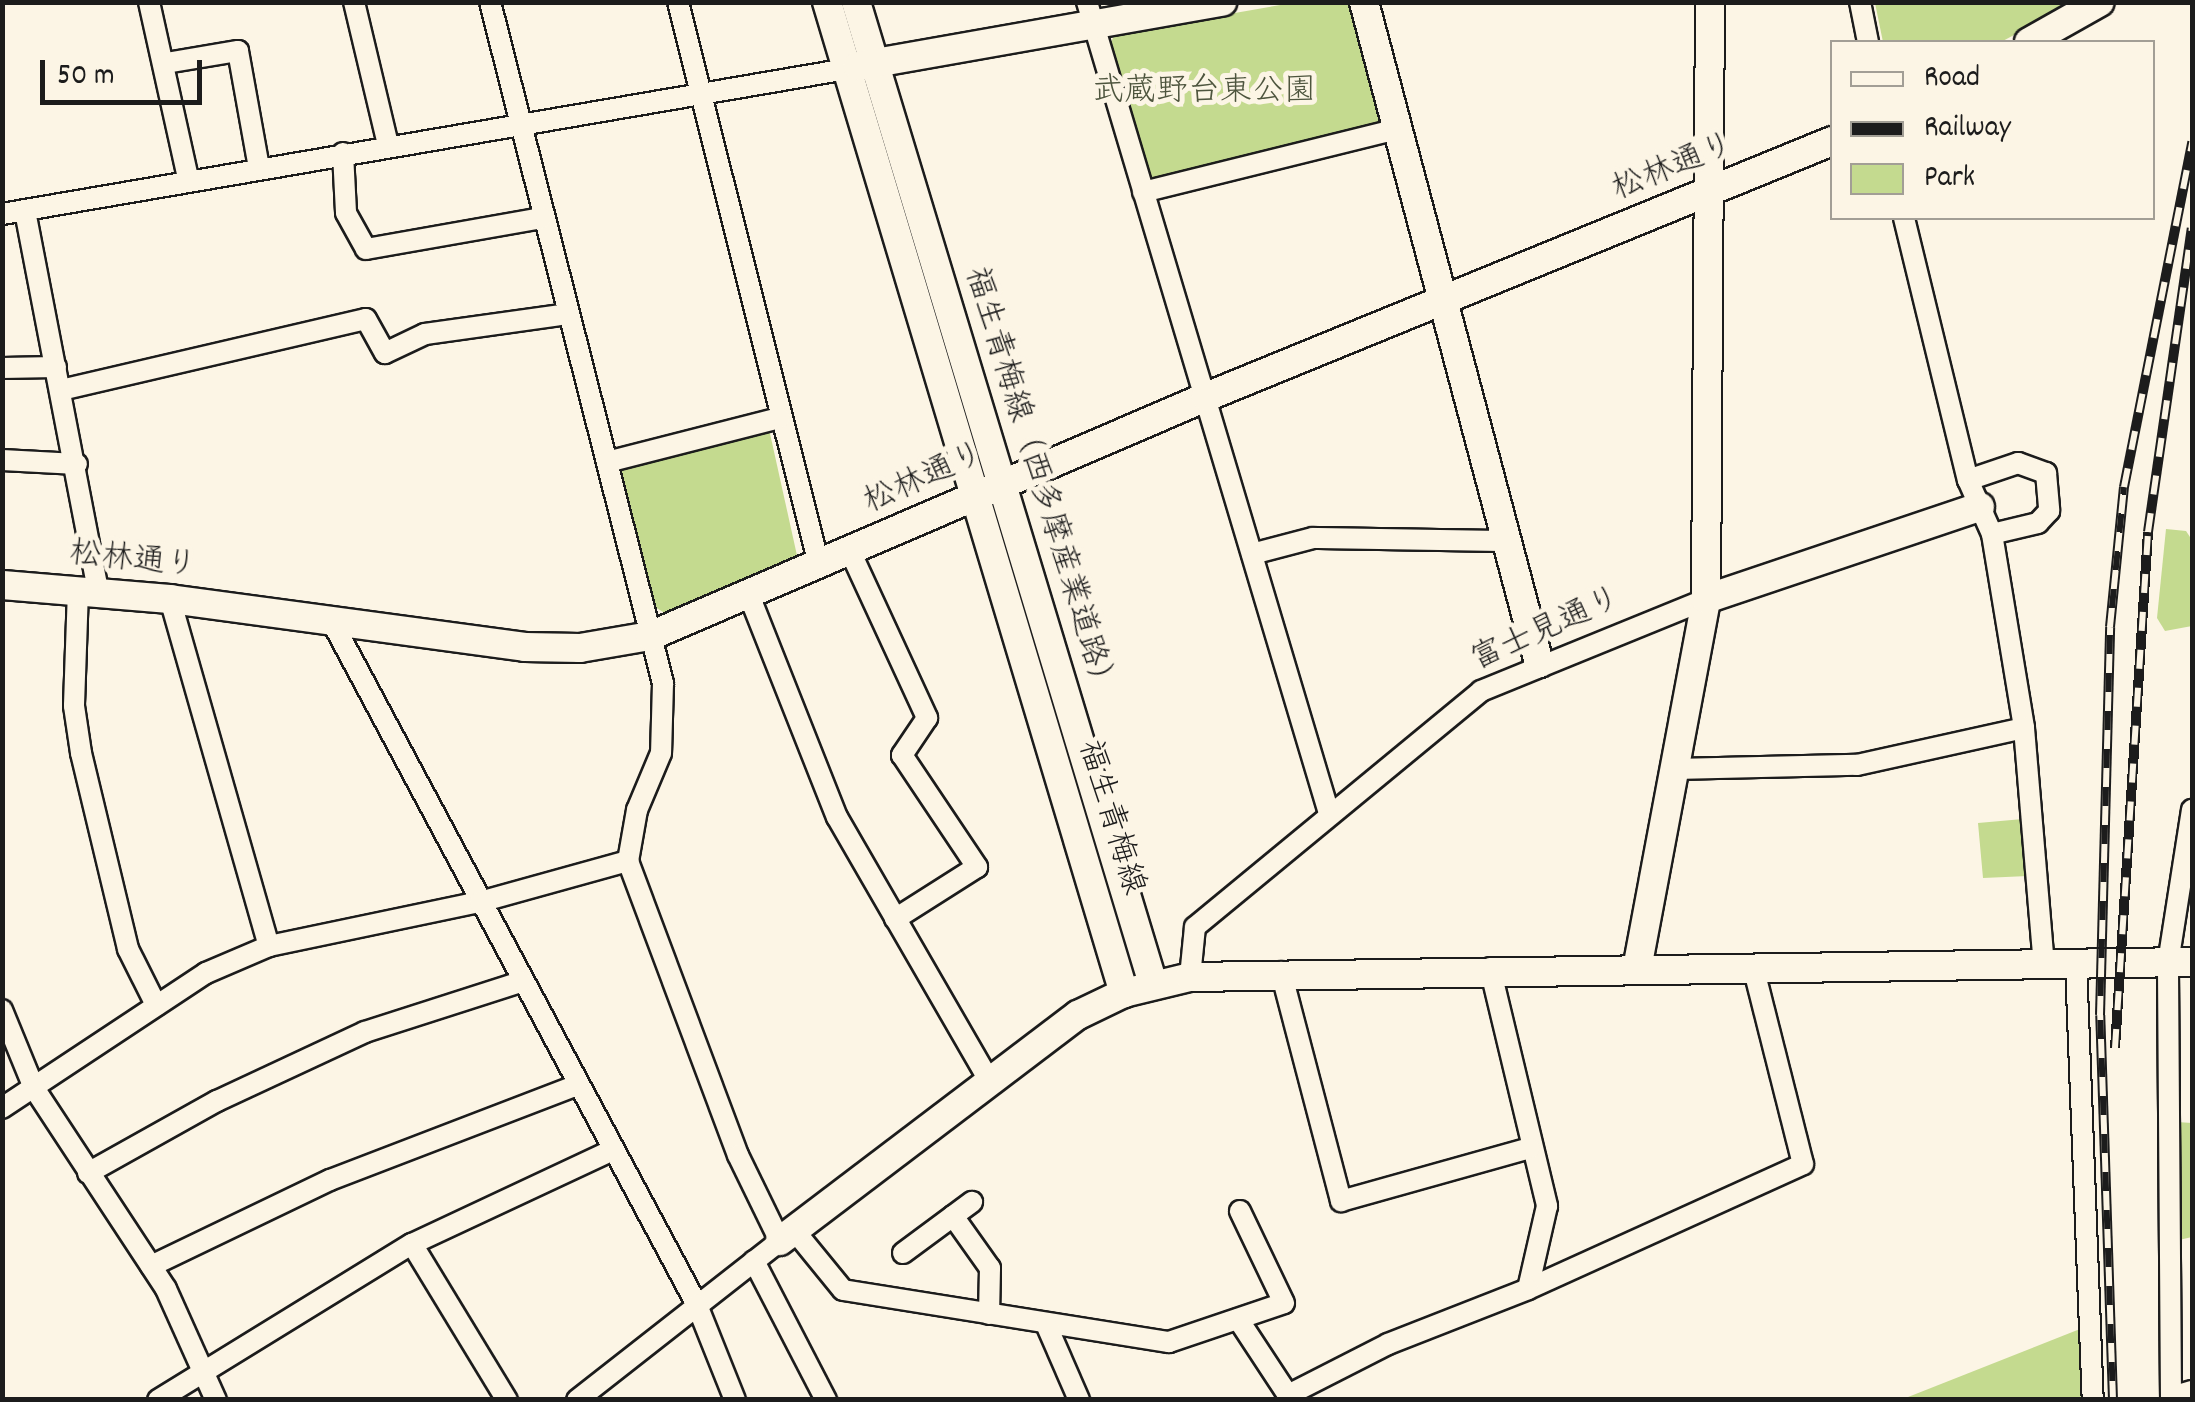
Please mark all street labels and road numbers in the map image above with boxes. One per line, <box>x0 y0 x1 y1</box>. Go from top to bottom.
street label: 松林通り <box>1607 127 1741 211</box>
street label: 福生青梅線（西多摩産業道路） <box>954 263 1122 703</box>
street label: 松林通り <box>859 436 991 524</box>
street label: 松林通り <box>67 536 199 588</box>
street label: 富士見通り <box>1466 581 1628 681</box>
street label: 福生青梅線 <box>1067 736 1151 900</box>

